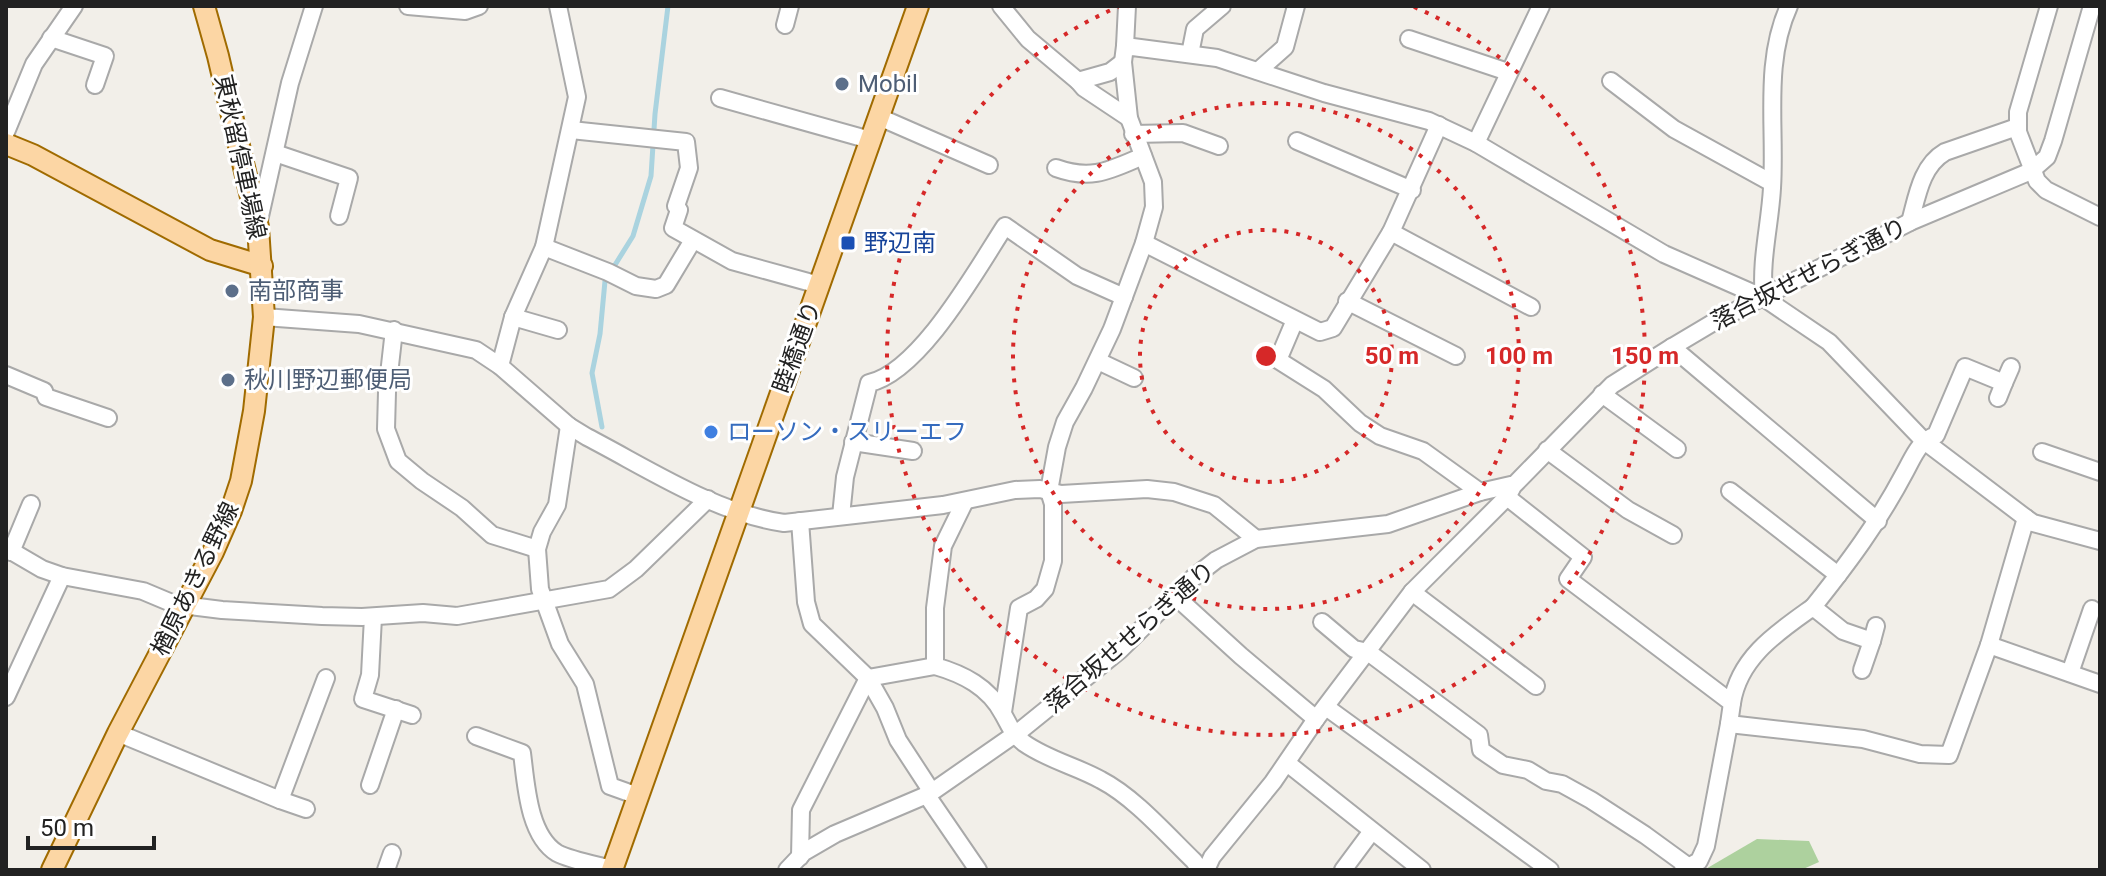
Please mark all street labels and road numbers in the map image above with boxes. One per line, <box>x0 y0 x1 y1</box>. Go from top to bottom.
street label: 東秋留停車場線 <box>209 72 271 242</box>
street label: 落合坂せせらぎ通り <box>1706 212 1912 336</box>
street label: 睦橋通り <box>767 297 827 397</box>
street label: 楢原あきる野線 <box>146 498 244 660</box>
street label: 落合坂せせらぎ通り <box>1039 556 1221 718</box>

